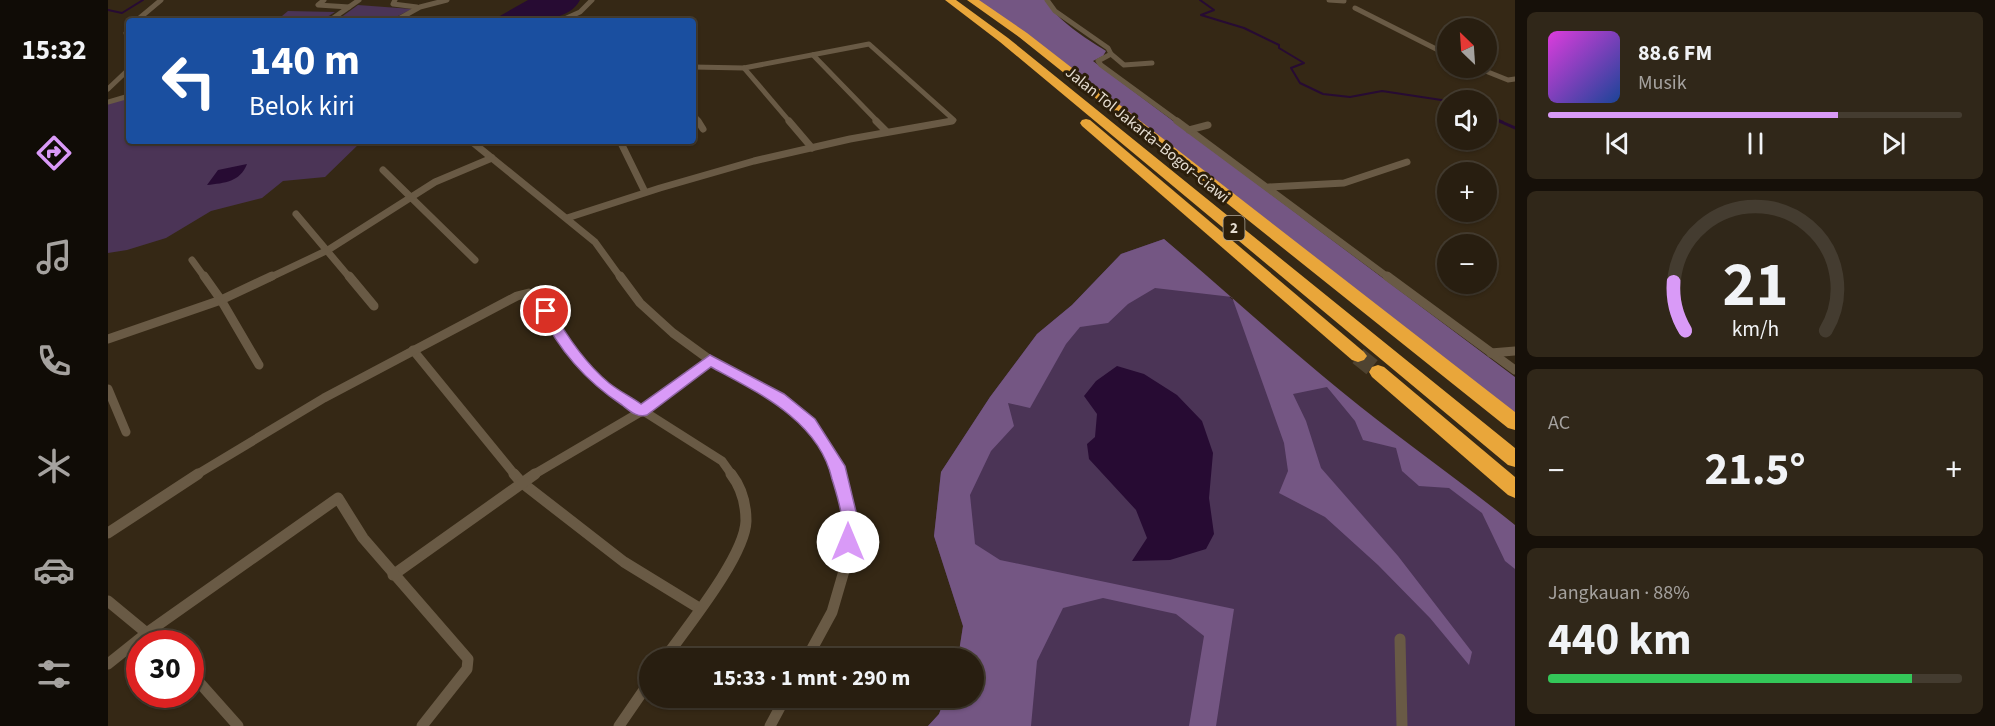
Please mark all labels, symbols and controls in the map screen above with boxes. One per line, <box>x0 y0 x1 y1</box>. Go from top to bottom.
north arrow <box>1437 18 1497 78</box>
map controls <box>1437 18 1497 294</box>
text: 15:32 <box>21 31 87 70</box>
text: 140 m <box>249 31 360 91</box>
text: 88.6 FM <box>1638 37 1712 69</box>
icon: left <box>150 42 228 120</box>
street label: Jalan Tol Jakarta–Bogor–Ciawi <box>1061 62 1234 208</box>
text: Musik <box>1638 69 1687 97</box>
text: Belok kiri <box>249 87 355 126</box>
button: sound <box>1437 90 1497 150</box>
icon: previous <box>1601 127 1634 160</box>
icon: pause <box>1739 127 1772 160</box>
icon: next <box>1877 127 1910 160</box>
icon: directions <box>33 132 75 174</box>
button: + <box>1437 162 1497 222</box>
road number: 2 <box>1224 216 1244 240</box>
button: − <box>1437 234 1497 294</box>
icon: music <box>33 236 75 278</box>
text: 21 <box>1722 241 1788 330</box>
pin <box>520 285 571 336</box>
icon: arrive <box>529 294 562 327</box>
text: km/h <box>1731 314 1779 345</box>
icon: phone <box>33 340 75 382</box>
text: AC <box>1548 409 1570 437</box>
text: 21.5° <box>1704 438 1806 502</box>
icon: climate <box>33 445 75 487</box>
text: − <box>1548 447 1564 494</box>
text: + <box>1946 447 1962 494</box>
position arrow <box>816 510 880 574</box>
icon: car <box>33 549 75 591</box>
text: Jangkauan · 88% <box>1548 579 1690 607</box>
text: 440 km <box>1548 608 1692 672</box>
speed limit sign: 30 <box>126 630 204 708</box>
icon: filters <box>33 653 75 695</box>
text: 15:33 · 1 mnt · 290 m <box>713 662 910 694</box>

